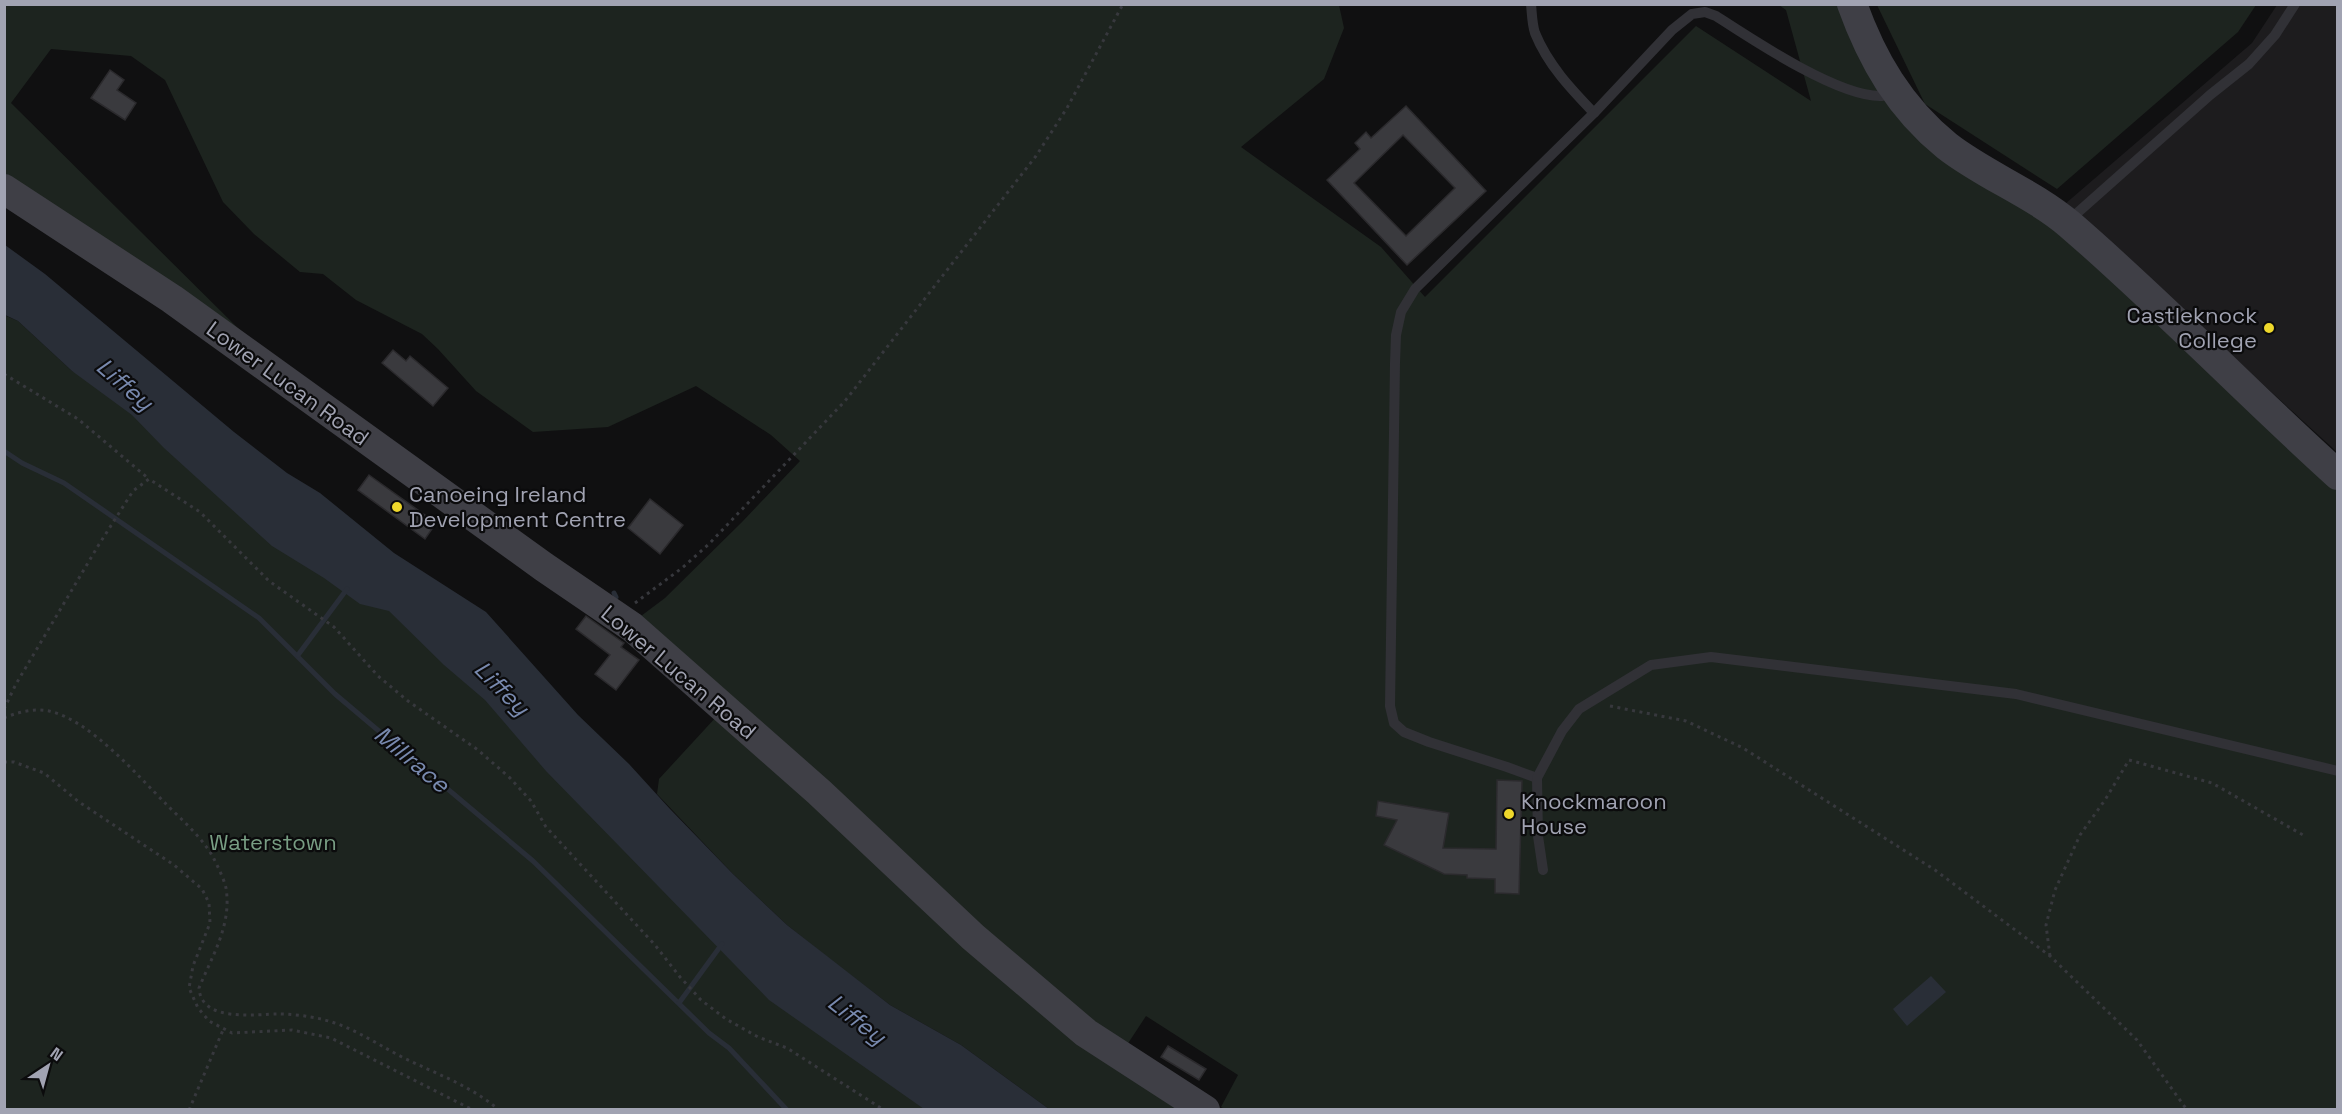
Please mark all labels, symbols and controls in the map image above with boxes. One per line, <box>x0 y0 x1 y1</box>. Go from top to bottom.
place label: Castleknock College <box>2127 301 2257 354</box>
street label: Lower Lucan Road <box>201 315 375 451</box>
marker: Castleknock College <box>2262 321 2276 335</box>
water label: Liffey <box>90 351 161 418</box>
place label: Canoeing Ireland Development Centre <box>409 480 626 533</box>
marker: Canoeing Ireland Development Centre <box>390 500 404 514</box>
street label: Lower Lucan Road <box>596 599 762 745</box>
water label: Liffey <box>468 654 537 723</box>
water label: Millrace <box>368 718 457 800</box>
place label: Knockmaroon House <box>1521 787 1667 840</box>
marker: Knockmaroon House <box>1502 807 1516 821</box>
park label: Waterstown <box>209 828 337 856</box>
water label: Liffey <box>822 987 893 1052</box>
north arrow <box>18 1036 78 1096</box>
text: N <box>46 1043 67 1066</box>

